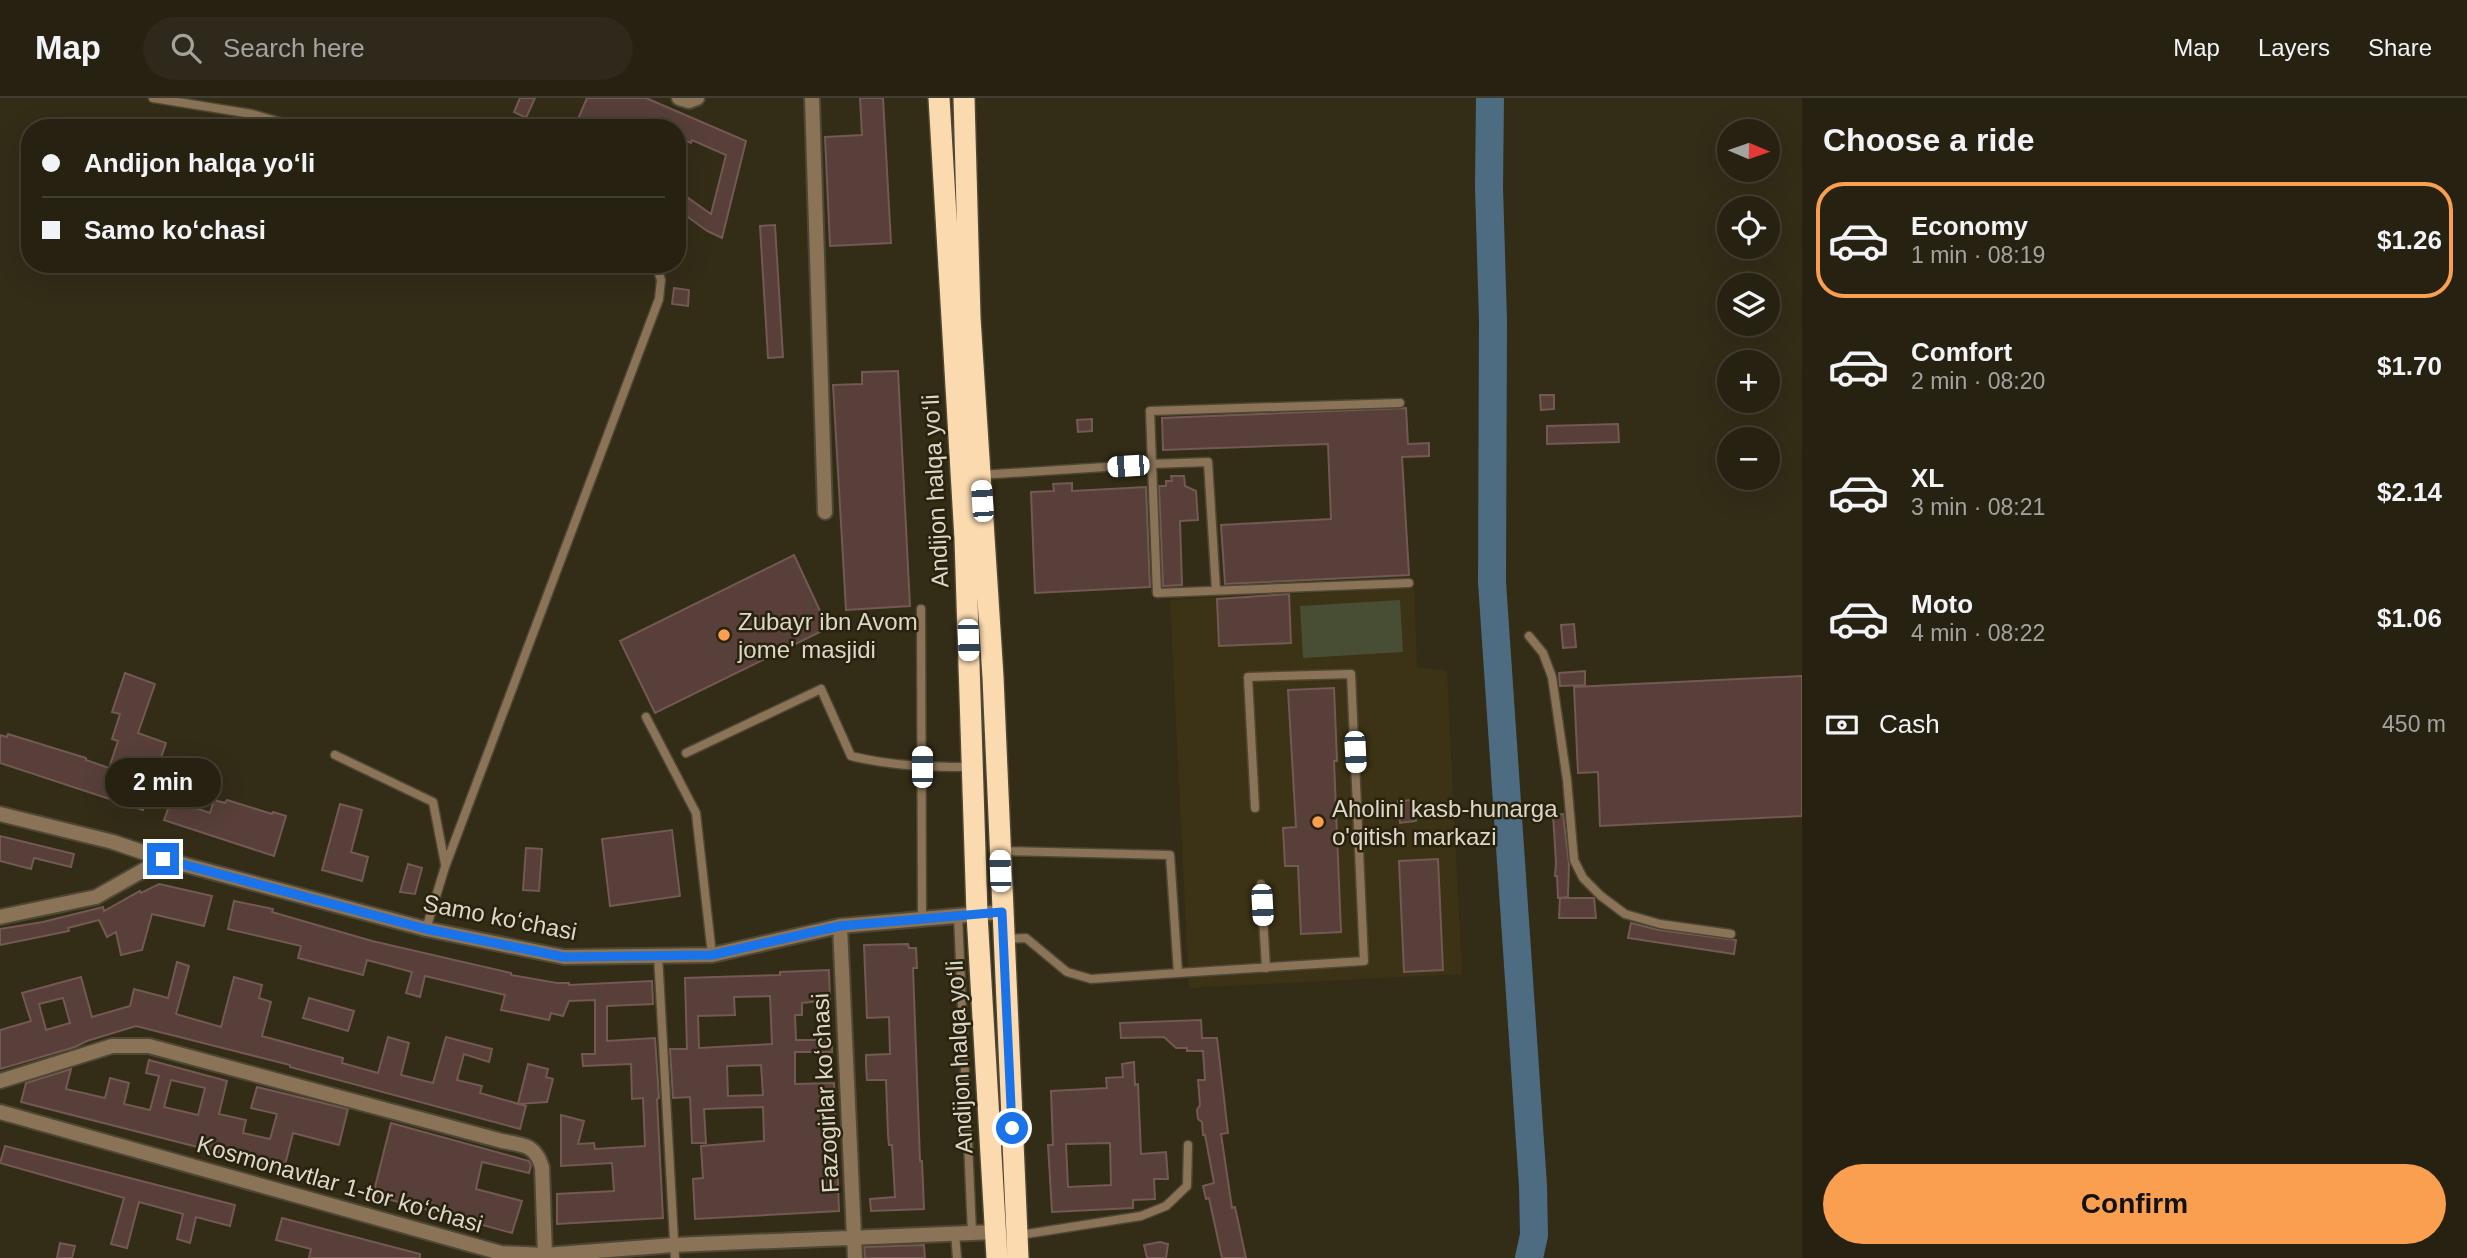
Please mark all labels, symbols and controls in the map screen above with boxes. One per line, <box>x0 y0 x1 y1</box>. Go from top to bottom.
search box <box>143 17 633 80</box>
text: Map <box>35 29 101 66</box>
icon: search <box>167 29 205 67</box>
text: Search here <box>223 33 365 63</box>
text: Map <box>2173 34 2220 61</box>
text: Layers <box>2258 34 2330 61</box>
text: Share <box>2368 34 2432 61</box>
north arrow <box>1717 119 1780 182</box>
map controls <box>1717 119 1780 490</box>
text: Choose a ride <box>1823 122 2035 158</box>
text: Andijon halqa yo‘li <box>84 148 315 178</box>
button: locate <box>1717 196 1780 259</box>
icon: car <box>1827 209 1890 272</box>
text: Economy <box>1911 211 2028 241</box>
text: Samo koʻchasi <box>84 215 266 245</box>
text: $1.26 <box>2377 225 2442 255</box>
text: 1 min · 08:19 <box>1911 242 2045 268</box>
button: layers <box>1717 273 1780 336</box>
icon: car <box>1827 335 1890 398</box>
text: Comfort <box>1911 337 2012 367</box>
button: + <box>1717 350 1780 413</box>
text: $1.70 <box>2377 351 2442 381</box>
text: 2 min · 08:20 <box>1911 368 2045 394</box>
street label: Andijon halqa yo‘li <box>916 394 954 588</box>
button: − <box>1717 427 1780 490</box>
car <box>1107 454 1150 478</box>
icon: car <box>1827 461 1890 524</box>
text: XL <box>1911 463 1944 493</box>
text: $2.14 <box>2377 477 2442 507</box>
car <box>971 479 994 523</box>
text: 3 min · 08:21 <box>1911 494 2045 520</box>
icon: car <box>1827 587 1890 650</box>
text: Moto <box>1911 589 1973 619</box>
text: $1.06 <box>2377 603 2442 633</box>
place label: Zubayr ibn Avom jome' masjidi <box>737 608 918 663</box>
car <box>957 619 980 661</box>
text: 4 min · 08:22 <box>1911 620 2045 646</box>
marker: Zubayr ibn Avom jome' masjidi <box>716 627 732 643</box>
icon: cash <box>1823 706 1861 744</box>
text: Cash <box>1879 709 1940 739</box>
text: 450 m <box>2382 711 2446 737</box>
car <box>1344 730 1367 774</box>
car <box>912 746 933 788</box>
callout: 2 min <box>105 758 221 806</box>
text: 2 min <box>133 769 193 795</box>
place label: Aholini kasb-hunarga o'qitish markazi <box>1332 795 1558 850</box>
marker: Aholini kasb-hunarga o'qitish markazi <box>1310 814 1326 830</box>
route end <box>147 843 179 875</box>
car <box>989 850 1012 892</box>
car <box>1251 883 1274 927</box>
street label: Samo koʻchasi <box>421 889 579 945</box>
street label: Andijon halqa yo‘li <box>940 960 978 1154</box>
street label: Fazogirlar koʻchasi <box>806 992 844 1194</box>
route start <box>996 1112 1028 1144</box>
street label: Kosmonavtlar 1-tor koʻchasi <box>194 1130 486 1238</box>
button: Confirm <box>1823 1164 2446 1244</box>

